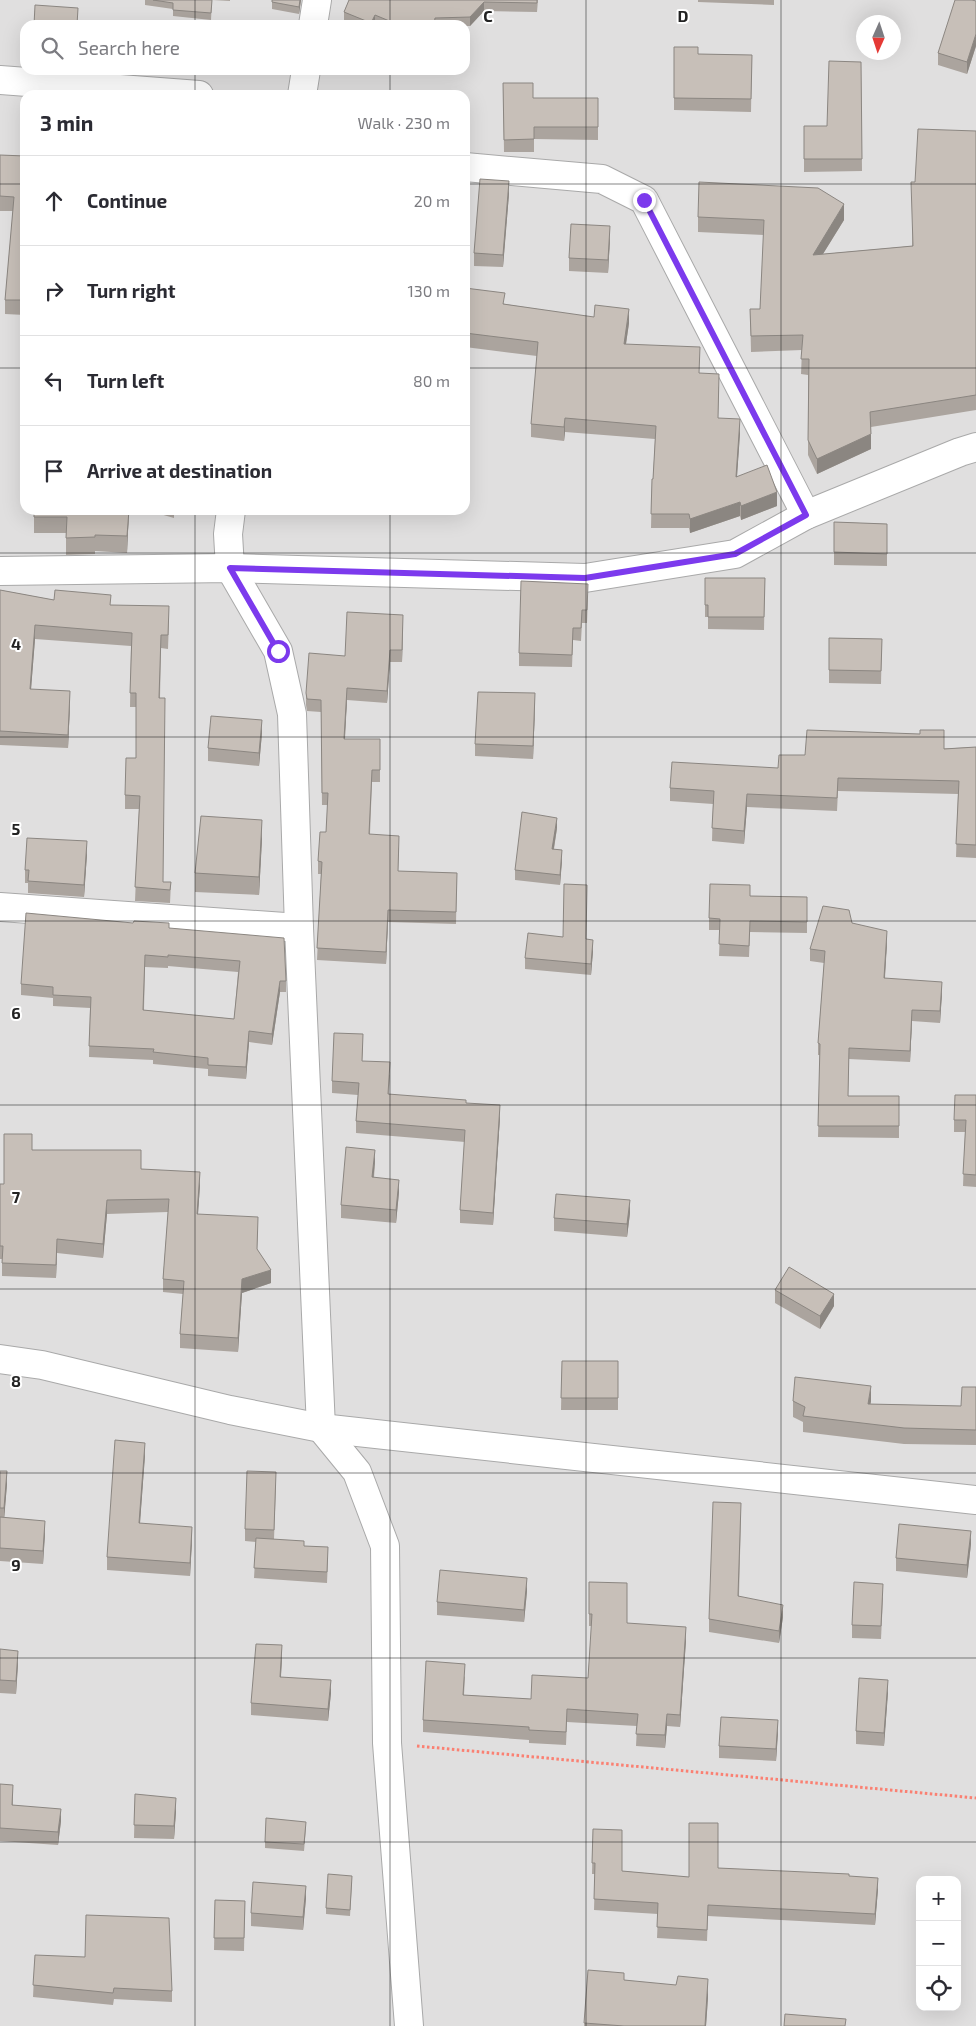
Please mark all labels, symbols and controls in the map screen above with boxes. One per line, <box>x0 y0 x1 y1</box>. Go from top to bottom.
text: C <box>483 6 493 25</box>
text: D <box>678 6 689 25</box>
north arrow <box>856 15 901 60</box>
search box <box>20 20 470 75</box>
icon: search <box>38 34 66 62</box>
text: Search here <box>78 36 180 59</box>
text: 3 min <box>40 110 93 135</box>
text: Walk · 230 m <box>357 113 450 132</box>
icon: ahead <box>40 187 68 215</box>
text: Continue <box>87 189 167 212</box>
route end <box>633 189 656 212</box>
text: 20 m <box>414 191 450 210</box>
icon: right <box>40 277 68 305</box>
text: Turn right <box>87 279 175 302</box>
text: 130 m <box>408 281 450 300</box>
icon: left <box>40 367 68 395</box>
text: Turn left <box>87 369 164 392</box>
text: 80 m <box>413 371 450 390</box>
icon: arrive <box>40 457 68 485</box>
text: Arrive at destination <box>87 459 272 482</box>
text: 4 <box>11 634 21 653</box>
route start <box>267 640 290 663</box>
text: 5 <box>12 819 21 838</box>
text: 6 <box>11 1003 21 1022</box>
text: 7 <box>12 1187 21 1206</box>
text: 8 <box>11 1371 21 1390</box>
text: 9 <box>11 1555 21 1574</box>
map controls <box>916 1876 961 2011</box>
button: + <box>916 1876 961 1921</box>
button: − <box>916 1921 961 1966</box>
button: locate <box>916 1966 961 2011</box>

